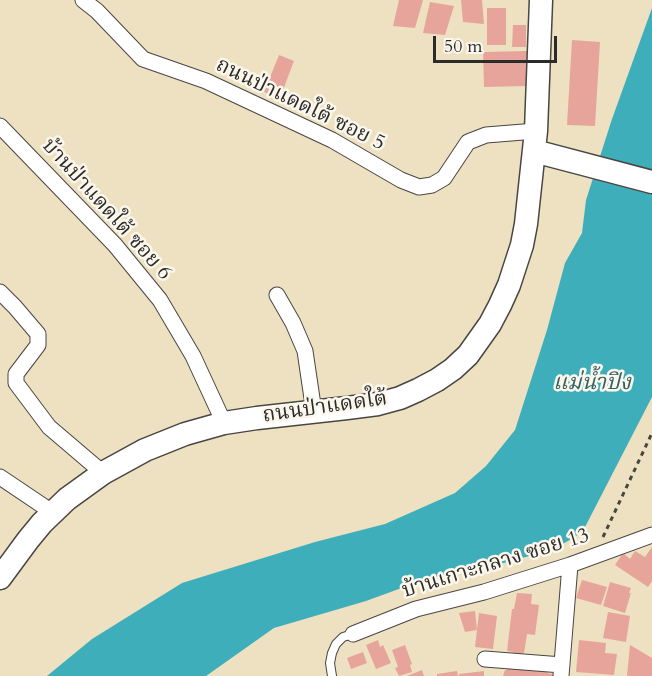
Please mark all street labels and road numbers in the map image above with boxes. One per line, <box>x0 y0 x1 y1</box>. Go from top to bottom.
street label: ถนนป่าแดดใต้ ซอย 5 <box>211 53 389 157</box>
street label: บ้านป่าแดดใต้ ซอย 6 <box>36 134 176 286</box>
street label: ถนนป่าแดดใต้ <box>261 387 389 429</box>
street label: บ้านเกาะกลาง ซอย 13 <box>399 524 593 604</box>

